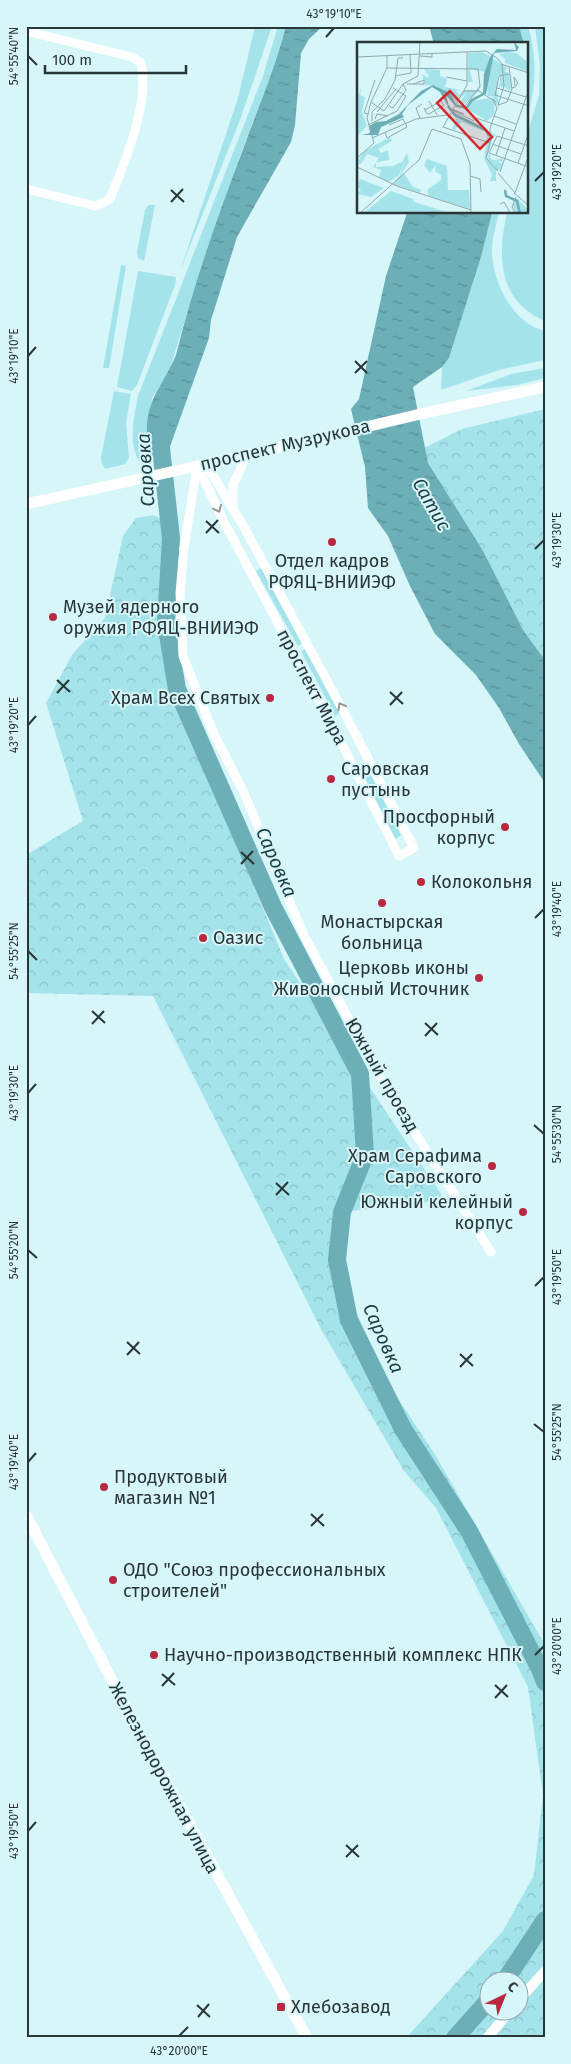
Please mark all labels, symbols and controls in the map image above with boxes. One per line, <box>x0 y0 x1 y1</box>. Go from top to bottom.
text: 43°19'10"E <box>306 7 362 21</box>
text: 54°55'40"N <box>7 27 21 85</box>
scale bar <box>45 42 186 74</box>
inset map <box>357 42 528 214</box>
text: 100 m <box>52 51 92 69</box>
text: 43°19'20"E <box>550 144 564 200</box>
text: 43°19'10"E <box>7 328 21 384</box>
street label: проспект Музрукова <box>198 415 372 475</box>
water label: Саровка <box>131 432 160 508</box>
water label: Сатис <box>407 474 456 535</box>
one-way arrow <box>212 504 222 513</box>
text: 43°19'30"E <box>550 512 564 568</box>
marker: Отдел кадров РФЯЦ-ВНИИЭФ <box>326 536 338 548</box>
place label: Отдел кадров РФЯЦ-ВНИИЭФ <box>268 550 396 593</box>
place label: Музей ядерного оружия РФЯЦ-ВНИИЭФ <box>63 596 259 639</box>
marker: Музей ядерного оружия РФЯЦ-ВНИИЭФ <box>47 611 59 623</box>
street label: проспект Мира <box>272 625 352 749</box>
place label: Храм Всех Святых <box>111 687 260 709</box>
marker: Храм Всех Святых <box>264 692 276 704</box>
text: 43°19'20"E <box>7 697 21 753</box>
one-way arrow <box>337 703 347 712</box>
place label: Саровская пустынь <box>341 758 429 801</box>
marker: Саровская пустынь <box>325 773 337 785</box>
place label: Просфорный корпус <box>383 806 495 849</box>
marker: Просфорный корпус <box>499 821 511 833</box>
water label: Саровка <box>251 824 302 901</box>
place label: Колокольня <box>431 871 532 893</box>
marker: Колокольня <box>415 876 427 888</box>
text: 43°19'40"E <box>550 881 564 937</box>
marker: Монастырская больница <box>376 897 388 909</box>
place label: Монастырская больница <box>321 911 444 954</box>
text: 54°55'25"N <box>7 922 21 980</box>
place label: Оазис <box>213 927 264 949</box>
marker: Оазис <box>197 932 209 944</box>
place label: Церковь иконы Живоносный Источник <box>274 957 470 1000</box>
marker: Церковь иконы Живоносный Источник <box>473 972 485 984</box>
street label: Южный проезд <box>340 1014 424 1136</box>
text: 43°19'30"E <box>7 1065 21 1121</box>
text: 54°55'30"N <box>550 1105 564 1163</box>
place label: Храм Серафима Саровского <box>348 1145 482 1188</box>
marker: Храм Серафима Саровского <box>486 1160 498 1172</box>
place label: Южный келейный корпус <box>360 1191 513 1234</box>
marker: Южный келейный корпус <box>517 1206 529 1218</box>
text: 54°55'20"N <box>7 1221 21 1279</box>
text: 43°19'50"E <box>550 1249 564 1305</box>
water label: Саровка <box>358 1300 409 1377</box>
text: 54°55'25"N <box>550 1403 564 1461</box>
text: 43°19'40"E <box>7 1434 21 1490</box>
place label: Продуктовый магазин №1 <box>114 1466 228 1509</box>
marker: Продуктовый магазин №1 <box>98 1481 110 1493</box>
place label: ОДО "Союз профессиональных строителей" <box>123 1559 386 1602</box>
marker: ОДО "Союз профессиональных строителей" <box>107 1574 119 1586</box>
text: 43°20'00"E <box>550 1617 564 1675</box>
place label: Научно-производственный комплекс НПК <box>164 1644 522 1666</box>
marker: Научно-производственный комплекс НПК <box>148 1649 160 1661</box>
street label: Железнодорожная улица <box>104 1678 224 1878</box>
text: 43°19'50"E <box>7 1803 21 1859</box>
north arrow <box>478 1972 528 2022</box>
text: С <box>504 1978 521 1996</box>
place label: Хлебозавод <box>291 1996 390 2018</box>
marker: Хлебозавод <box>275 2001 287 2013</box>
text: 43°20'00"E <box>150 2044 208 2058</box>

